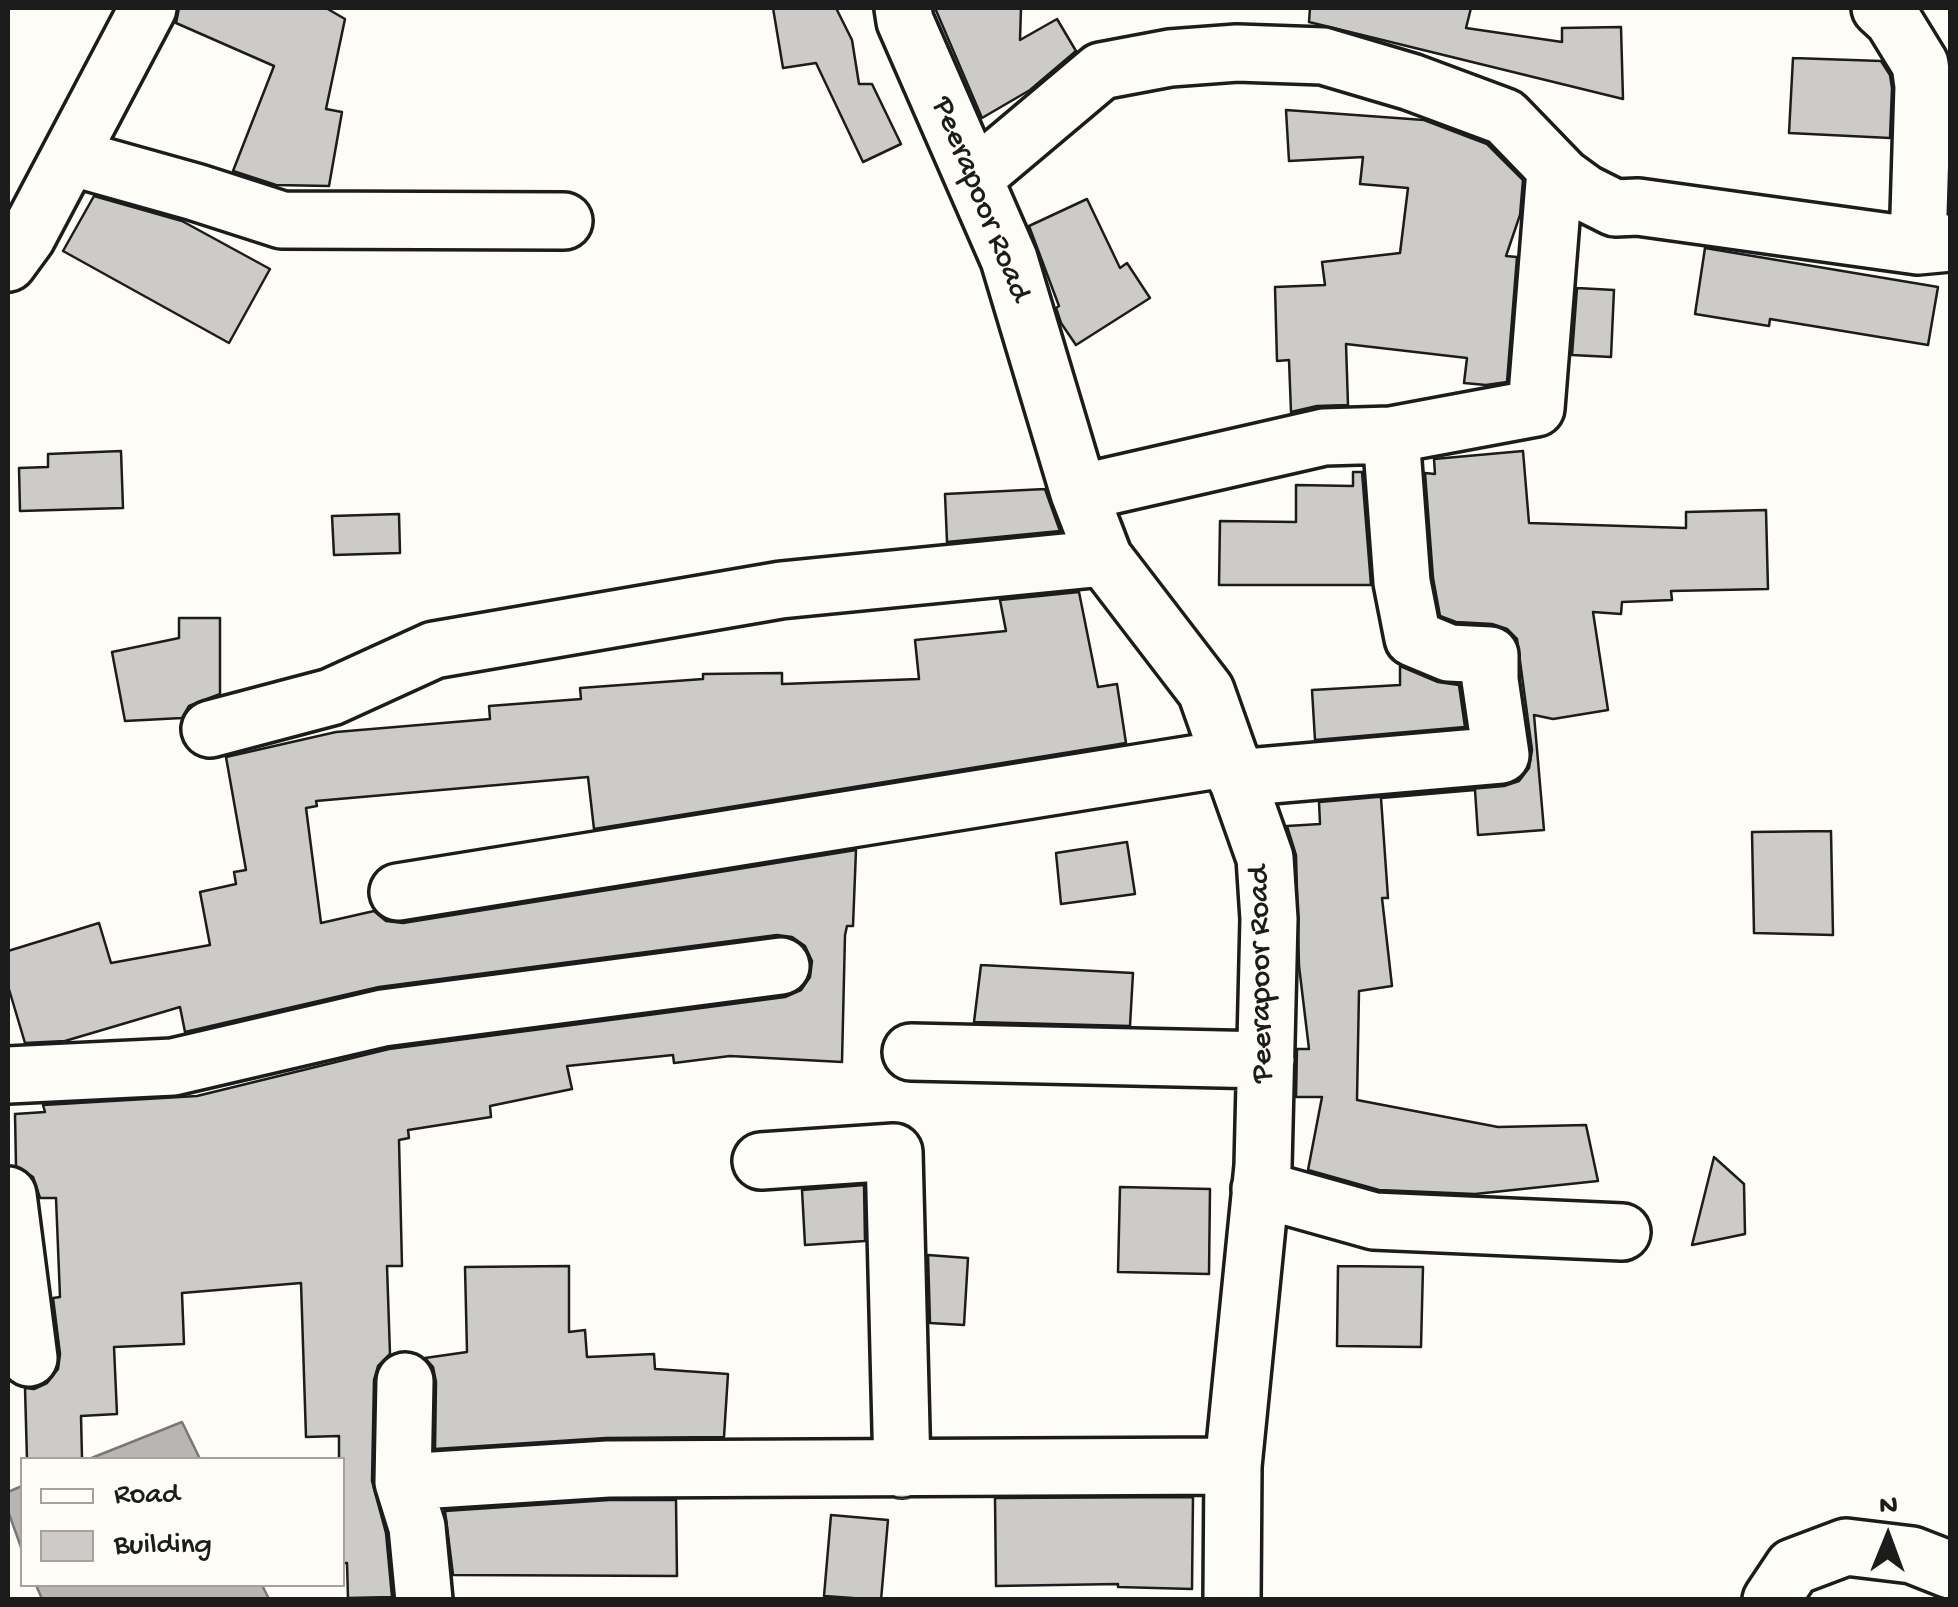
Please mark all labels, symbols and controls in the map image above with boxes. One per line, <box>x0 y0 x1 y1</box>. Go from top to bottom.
street label: Peerapoor Road <box>920 92 1038 308</box>
street label: Peerapoor Road <box>1242 865 1284 1083</box>
legend <box>20 1457 345 1587</box>
text: Road <box>114 1479 180 1514</box>
north arrow <box>1838 1487 1938 1587</box>
text: N <box>1879 1490 1898 1523</box>
text: Building <box>114 1529 212 1564</box>

